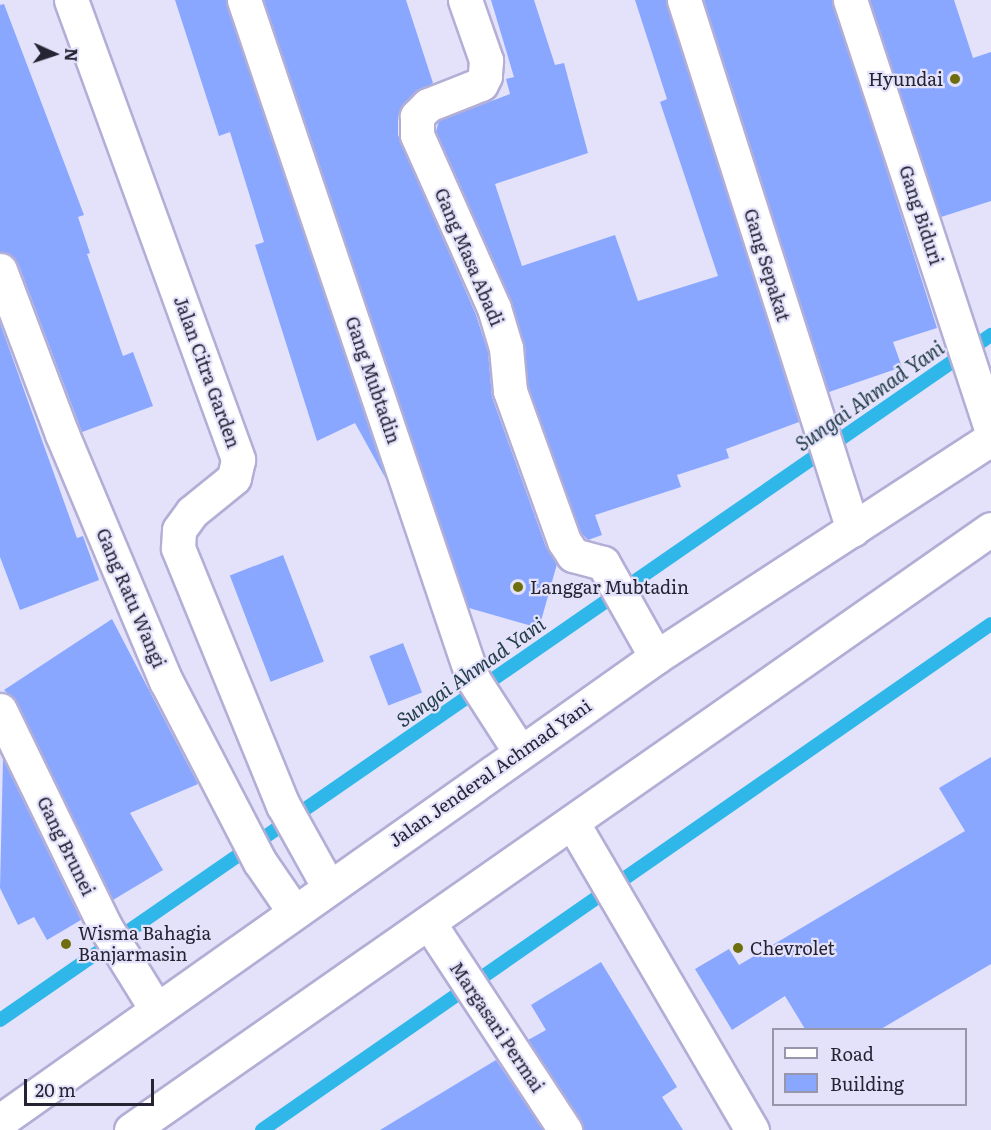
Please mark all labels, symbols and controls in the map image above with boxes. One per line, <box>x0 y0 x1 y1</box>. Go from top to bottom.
north arrow <box>24 24 84 84</box>
text: N <box>60 48 84 62</box>
place label: Hyundai <box>868 68 943 90</box>
marker: Hyundai <box>948 72 962 86</box>
street label: Gang Biduri <box>895 163 947 267</box>
street label: Gang Masa Abadi <box>430 185 508 329</box>
street label: Gang Sepakat <box>740 206 794 324</box>
street label: Jalan Citra Garden <box>169 293 245 451</box>
street label: Gang Mubtadin <box>341 314 405 446</box>
water label: Sungai Ahmad Yani <box>790 335 948 455</box>
street label: Gang Ratu Wangi <box>92 525 170 671</box>
place label: Langgar Mubtadin <box>530 576 689 598</box>
marker: Langgar Mubtadin <box>511 580 525 594</box>
water label: Sungai Ahmad Yani <box>391 611 549 731</box>
street label: Jalan Jenderal Achmad Yani <box>385 695 595 851</box>
street label: Gang Brunei <box>33 793 99 899</box>
place label: Wisma Bahagia Banjarmasin <box>78 923 211 966</box>
marker: Wisma Bahagia Banjarmasin <box>59 937 73 951</box>
place label: Chevrolet <box>750 937 835 959</box>
marker: Chevrolet <box>731 941 745 955</box>
street label: Margasari Permai <box>445 958 549 1096</box>
legend <box>772 1028 967 1106</box>
text: Road <box>830 1040 874 1067</box>
scale bar <box>27 1067 158 1105</box>
text: Building <box>830 1070 904 1097</box>
text: 20 m <box>35 1076 76 1103</box>

